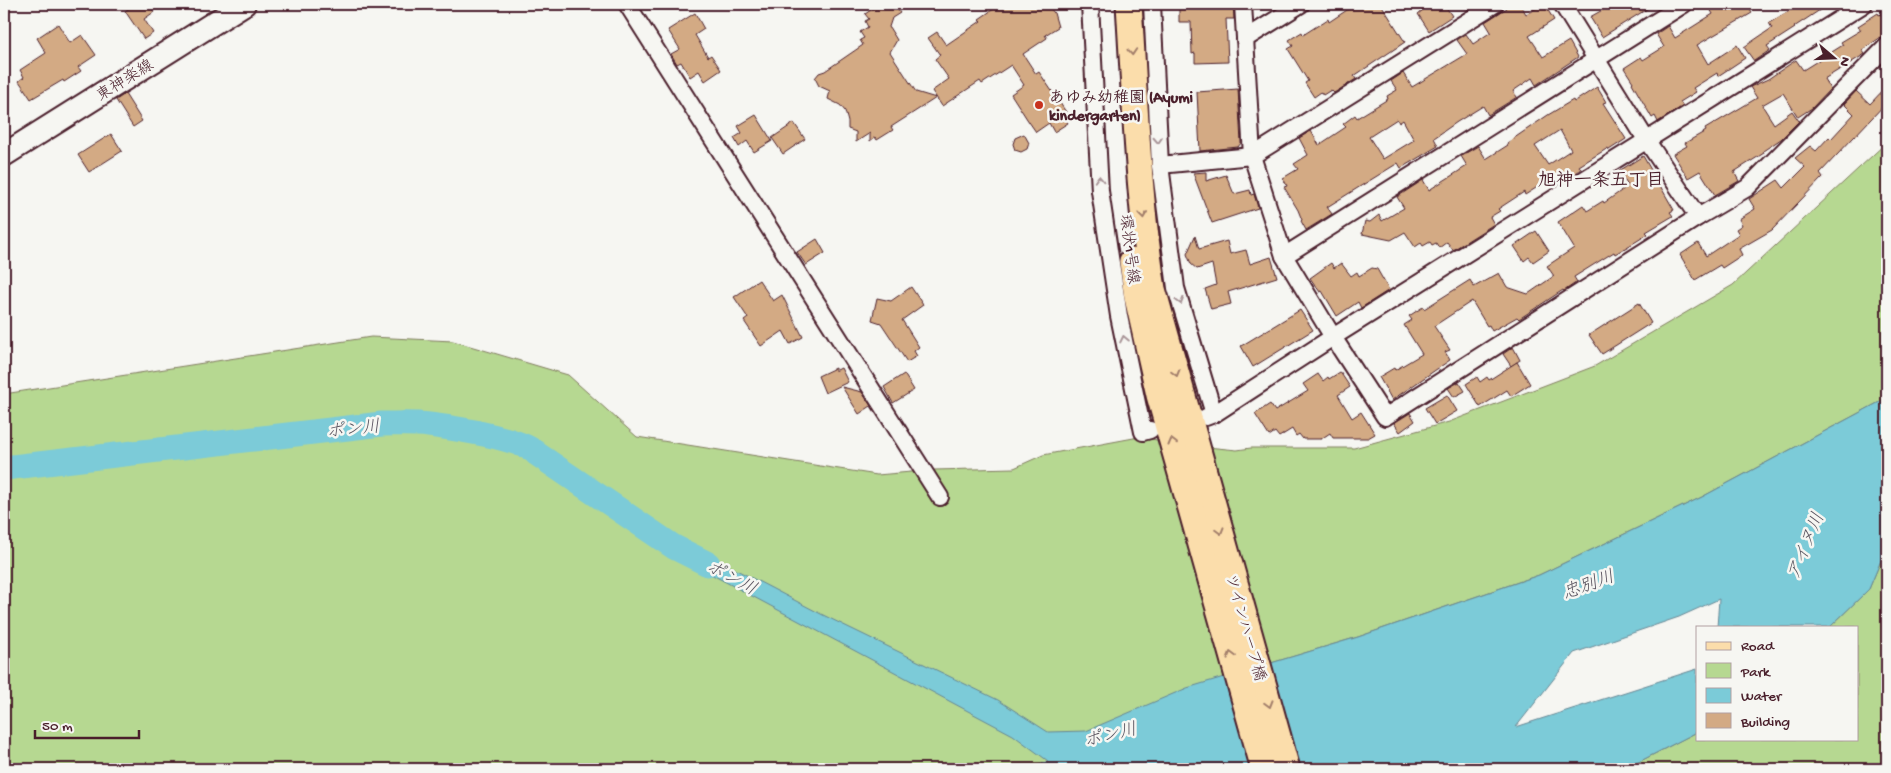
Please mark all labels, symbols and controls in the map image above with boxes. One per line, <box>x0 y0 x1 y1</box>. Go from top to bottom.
north arrow <box>1808 32 1858 82</box>
one-way arrow <box>1126 49 1137 57</box>
text: N <box>1834 54 1853 69</box>
street label: 東神楽線 <box>93 55 158 107</box>
place label: あゆみ幼稚園 (Ayumi kindergarten) <box>1049 88 1194 127</box>
marker: あゆみ幼稚園 (Ayumi kindergarten) <box>1033 99 1045 111</box>
one-way arrow <box>1153 136 1164 144</box>
district label: 旭神一条五丁目 <box>1538 170 1664 192</box>
one-way arrow <box>1094 175 1105 183</box>
one-way arrow <box>1137 211 1148 219</box>
street label: 環状1号線 <box>1114 213 1143 286</box>
one-way arrow <box>1174 296 1184 304</box>
one-way arrow <box>1119 335 1130 344</box>
one-way arrow <box>1171 369 1181 377</box>
water label: ポン川 <box>325 417 381 444</box>
one-way arrow <box>1167 438 1178 447</box>
water label: アイヌ川 <box>1784 510 1830 584</box>
one-way arrow <box>1214 526 1224 534</box>
water label: ポン川 <box>702 557 760 601</box>
water label: 忠別川 <box>1560 566 1618 605</box>
street label: ツインハープ橋 <box>1219 572 1269 684</box>
legend <box>1696 626 1858 740</box>
text: Road <box>1741 638 1775 656</box>
one-way arrow <box>1227 651 1237 660</box>
text: Park <box>1740 664 1771 682</box>
text: Water <box>1741 688 1783 706</box>
one-way arrow <box>1263 700 1273 708</box>
scale bar <box>35 708 139 740</box>
text: Building <box>1740 714 1790 732</box>
text: 50 m <box>42 718 73 736</box>
water label: ポン川 <box>1082 720 1139 753</box>

